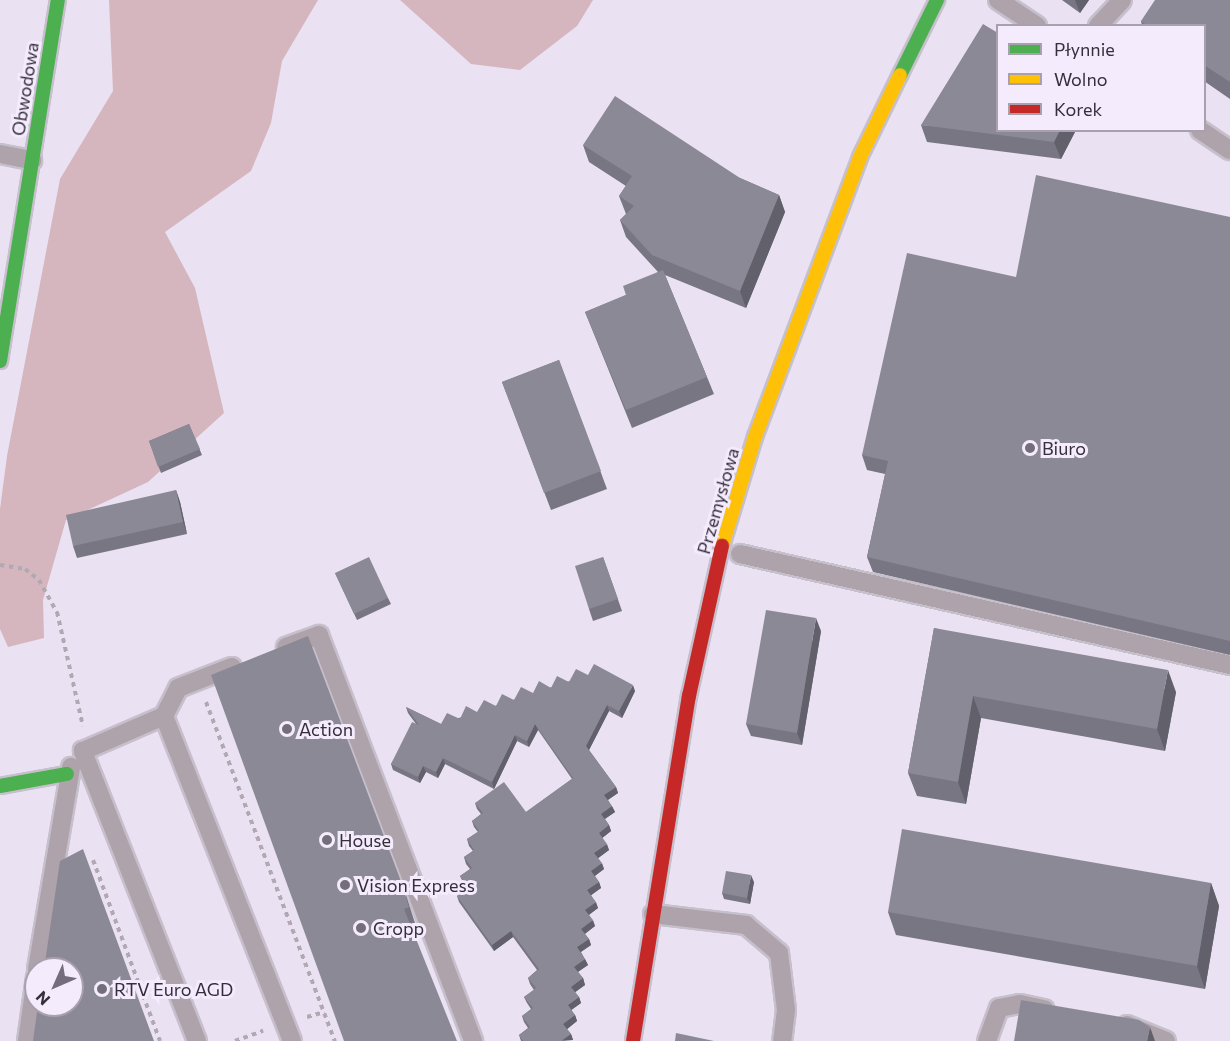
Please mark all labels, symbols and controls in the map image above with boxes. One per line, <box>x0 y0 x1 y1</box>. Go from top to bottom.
legend <box>996 24 1206 132</box>
text: Płynnie <box>1054 38 1115 60</box>
street label: Obwodowa <box>7 41 43 137</box>
text: Wolno <box>1054 68 1108 90</box>
text: Korek <box>1054 98 1102 120</box>
place label: Biuro <box>1042 437 1086 459</box>
marker: Biuro <box>1023 441 1037 455</box>
street label: Przemysłowa <box>693 445 743 557</box>
place label: Action <box>299 718 353 740</box>
marker: Action <box>280 722 294 736</box>
place label: House <box>339 829 391 851</box>
marker: House <box>320 833 334 847</box>
place label: Vision Express <box>357 874 475 896</box>
marker: Vision Express <box>338 878 352 892</box>
place label: Cropp <box>373 917 424 939</box>
marker: Cropp <box>354 921 368 935</box>
north arrow <box>24 957 84 1017</box>
place label: RTV Euro AGD <box>114 978 233 1000</box>
marker: RTV Euro AGD <box>95 982 109 996</box>
text: N <box>31 988 53 1010</box>

